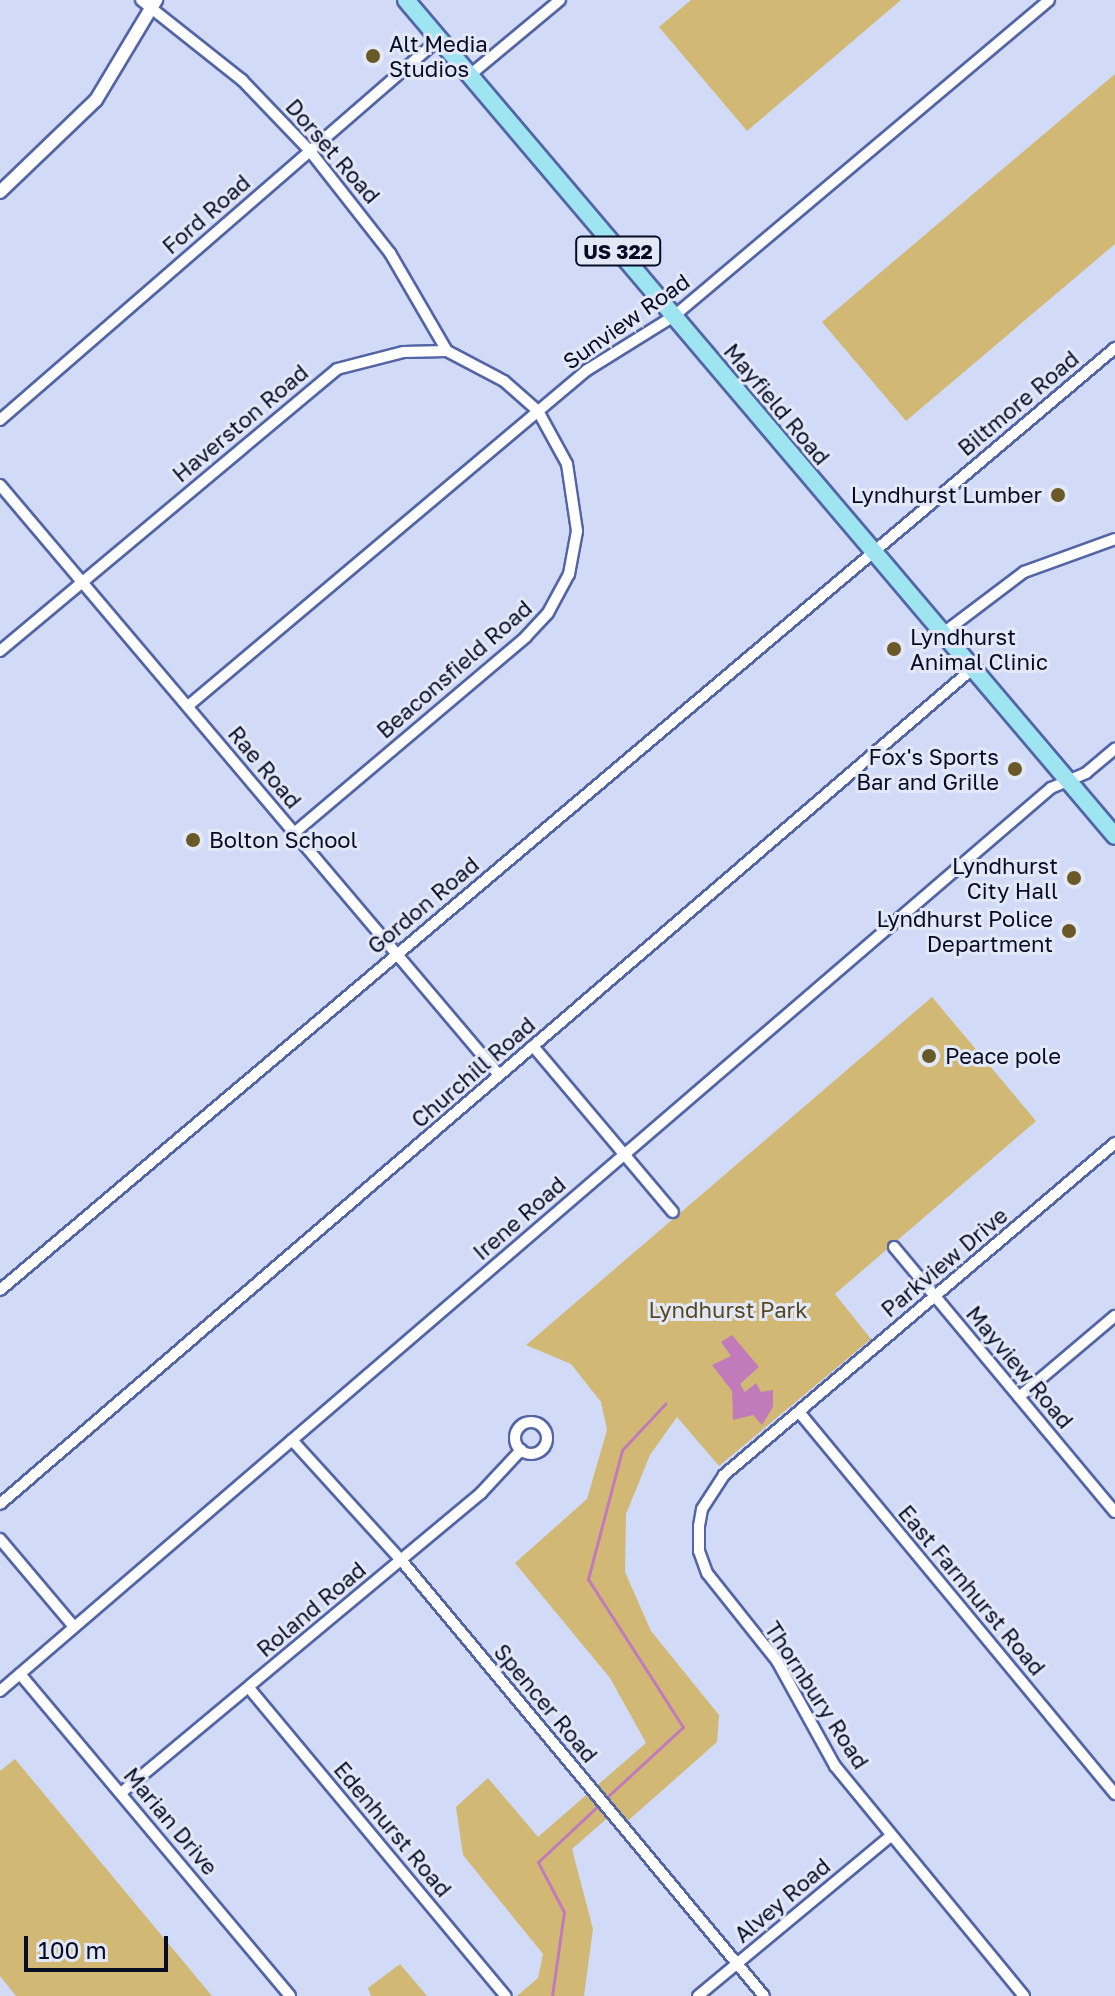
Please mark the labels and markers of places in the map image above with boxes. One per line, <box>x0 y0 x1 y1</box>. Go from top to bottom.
place label: Alt Media Studios <box>389 30 488 82</box>
marker: Alt Media Studios <box>364 47 382 65</box>
place label: Lyndhurst Lumber <box>851 482 1042 508</box>
marker: Lyndhurst Lumber <box>1049 486 1067 504</box>
place label: Lyndhurst Animal Clinic <box>910 623 1048 674</box>
marker: Lyndhurst Animal Clinic <box>885 640 903 658</box>
place label: Fox's Sports Bar and Grille <box>856 743 999 794</box>
marker: Fox's Sports Bar and Grille <box>1006 760 1024 778</box>
place label: Bolton School <box>209 827 358 853</box>
marker: Bolton School <box>184 831 202 849</box>
place label: Lyndhurst City Hall <box>952 852 1058 904</box>
marker: Lyndhurst City Hall <box>1065 869 1083 887</box>
place label: Lyndhurst Police Department <box>876 905 1053 956</box>
marker: Lyndhurst Police Department <box>1060 922 1078 940</box>
place label: Peace pole <box>945 1043 1061 1069</box>
marker: Peace pole <box>920 1047 938 1065</box>

